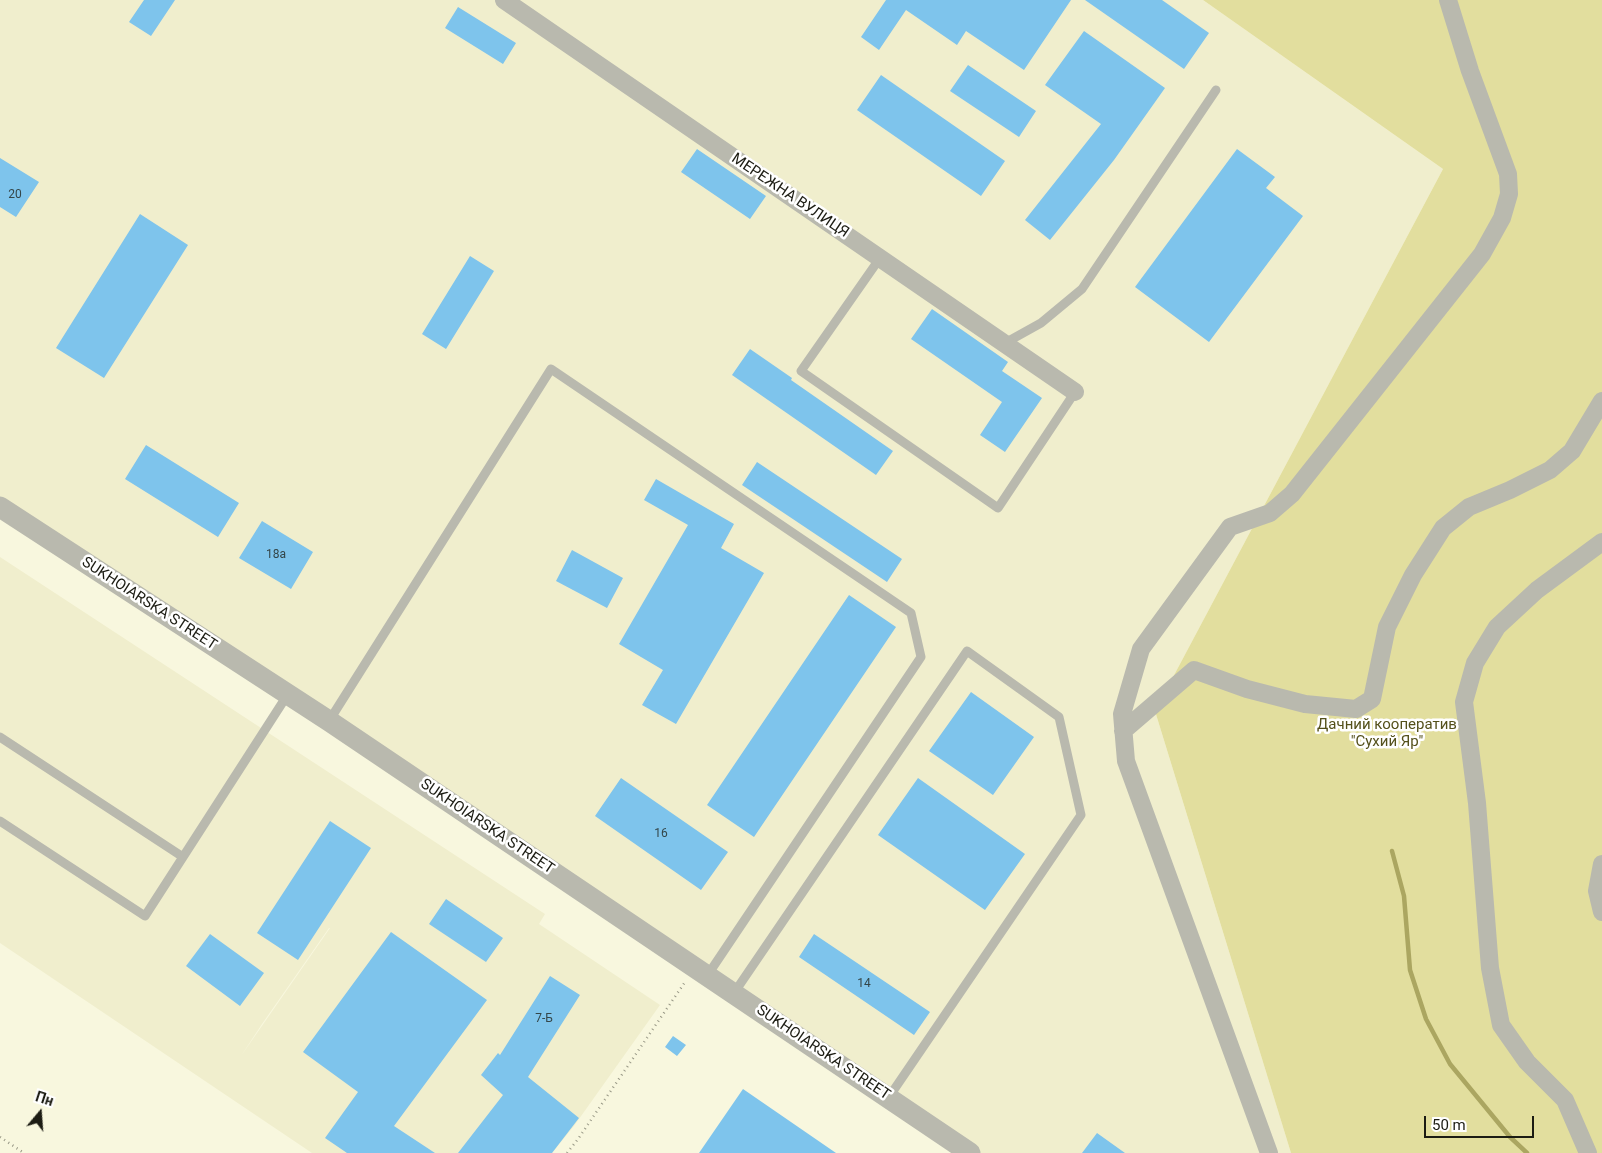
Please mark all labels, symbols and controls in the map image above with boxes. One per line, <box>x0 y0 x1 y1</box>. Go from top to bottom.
street label: МЕРЕЖНА ВУЛИЦЯ <box>728 150 852 242</box>
house number: 20 <box>8 188 22 202</box>
house number: 18а <box>266 548 286 562</box>
street label: SUKHOIARSKA STREET <box>78 554 220 654</box>
park label: Дачний кооператив "Сухий Яр" <box>1317 716 1457 751</box>
street label: SUKHOIARSKA STREET <box>417 776 557 878</box>
house number: 16 <box>654 827 668 841</box>
house number: 14 <box>857 977 871 991</box>
street label: SUKHOIARSKA STREET <box>753 1002 893 1104</box>
house number: 7-Б <box>535 1012 553 1026</box>
north arrow <box>15 1088 65 1138</box>
text: Пн <box>34 1088 56 1109</box>
scale bar <box>1427 1106 1537 1138</box>
text: 50 m <box>1432 1116 1466 1134</box>

